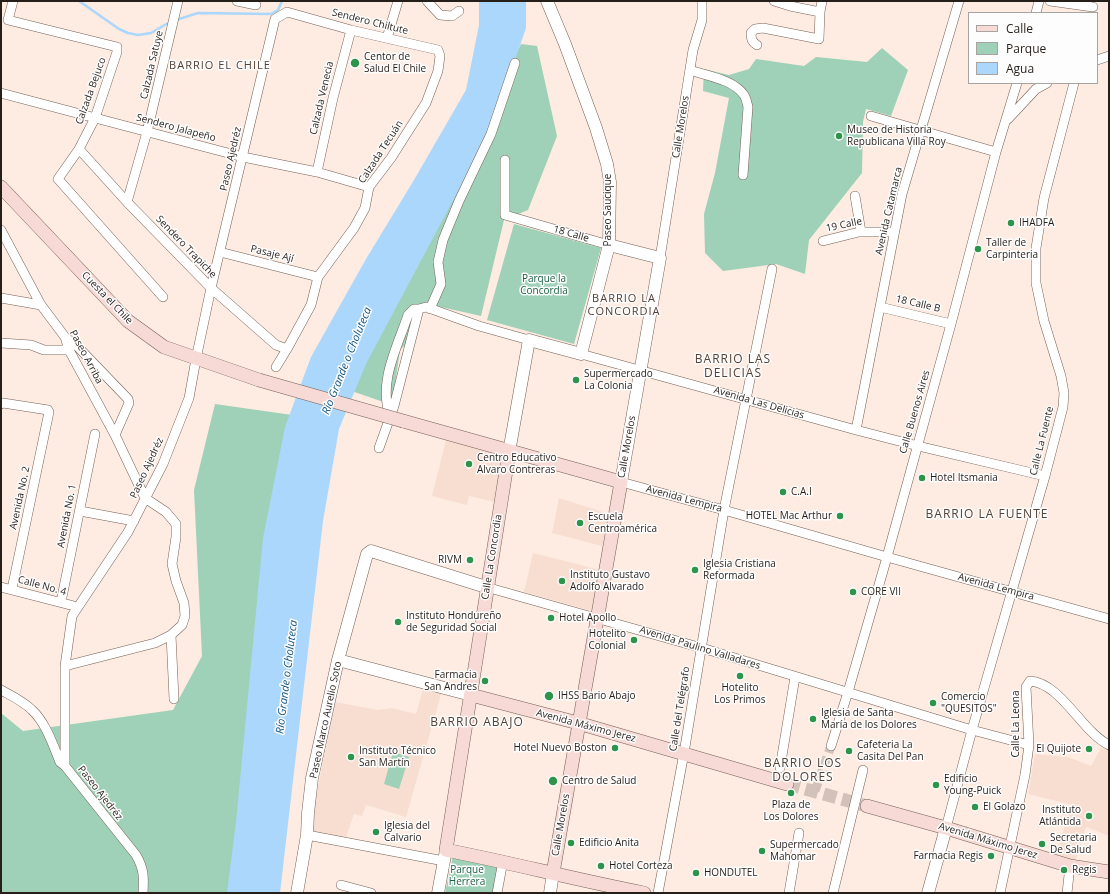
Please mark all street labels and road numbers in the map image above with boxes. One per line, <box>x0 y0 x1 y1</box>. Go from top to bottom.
street label: Sendero Chiltute <box>331 7 409 37</box>
street label: Calzada Satuye <box>138 29 166 101</box>
street label: Calzada Bejuco <box>73 56 109 126</box>
street label: Calzada Venecia <box>308 60 336 136</box>
street label: Calle Morelos <box>670 95 692 159</box>
street label: Sendero Jalapeño <box>135 112 217 144</box>
street label: Calzada Tecuán <box>356 118 406 186</box>
street label: Paseo Ajedréz <box>218 126 244 192</box>
street label: Avenida Catamarca <box>873 166 905 256</box>
street label: Paseo Saucique <box>602 174 614 246</box>
street label: Sendero Trapiche <box>153 213 219 281</box>
street label: 19 Calle <box>825 215 863 235</box>
street label: 18 Calle <box>552 223 590 245</box>
street label: Pasaje Ají <box>249 243 295 265</box>
street label: Cuesta el Chile <box>79 269 135 327</box>
street label: 18 Calle B <box>894 293 942 315</box>
street label: Paseo Arriba <box>67 328 105 386</box>
street label: Calle Buenos Aires <box>897 369 933 455</box>
street label: Avenida Las Delicias <box>712 384 806 422</box>
street label: Calle La Fuente <box>1028 405 1056 477</box>
street label: Calle Morelos <box>616 415 638 479</box>
street label: Paseo Ajedréz <box>128 436 166 500</box>
street label: Avenida No. 2 <box>7 465 33 531</box>
street label: Avenida No. 1 <box>55 483 79 549</box>
street label: Avenida Lempira <box>645 483 723 515</box>
street label: Calle La Concordia <box>479 514 505 600</box>
street label: Avenida Lempira <box>957 571 1035 603</box>
street label: Calle No. 4 <box>16 574 68 598</box>
street label: Avenida Paulino Valladares <box>638 624 762 672</box>
street label: Paseo Marco Aurelio Soto <box>308 660 344 780</box>
street label: Calle del Telégrafo <box>667 666 693 752</box>
street label: Calle La Leona <box>1010 690 1022 758</box>
street label: Avenida Máximo Jerez <box>535 707 637 745</box>
street label: Paseo Ajedréz <box>75 763 125 823</box>
street label: Calle Morelos <box>550 793 572 857</box>
street label: Avenida Máximo Jerez <box>937 820 1039 862</box>

